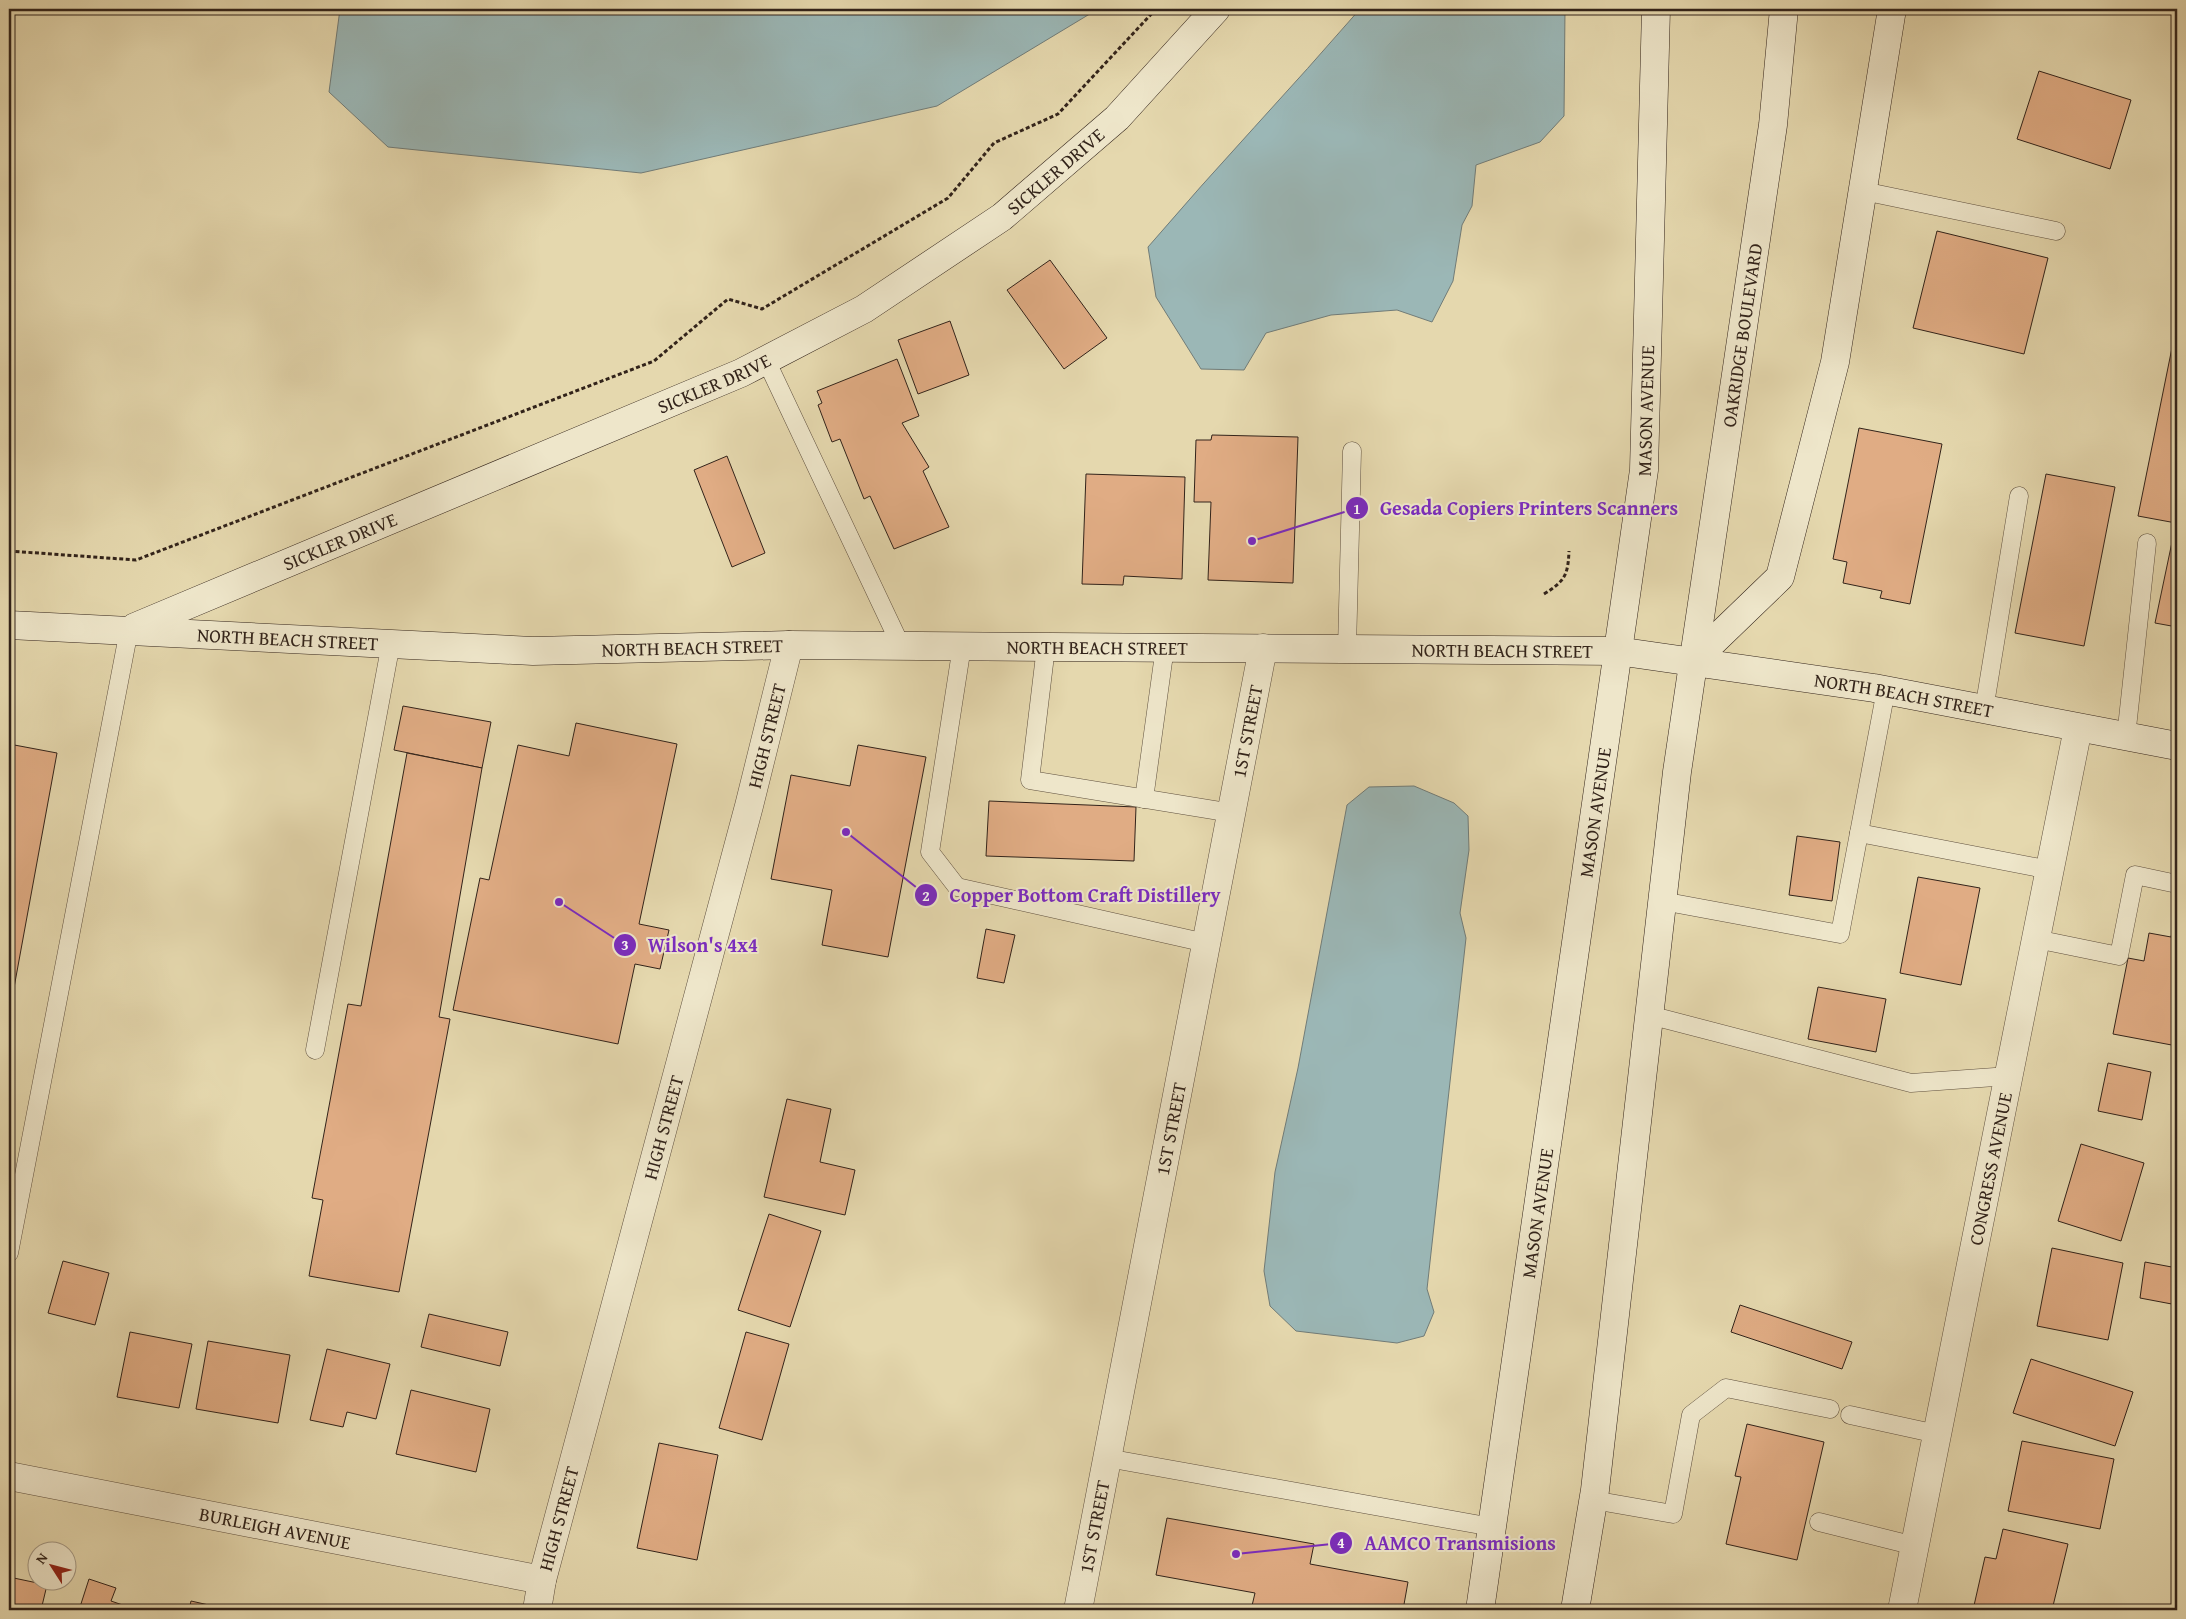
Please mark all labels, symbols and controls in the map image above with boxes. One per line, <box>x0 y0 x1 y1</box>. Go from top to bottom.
street label: SICKLER DRIVE <box>1000 121 1111 221</box>
street label: OAKRIDGE BOULEVARD <box>1714 241 1769 429</box>
street label: MASON AVENUE <box>1630 344 1661 477</box>
street label: SICKLER DRIVE <box>653 346 776 421</box>
callout: Gesada Copiers Printers Scanners <box>1345 491 1688 526</box>
text: Gesada Copiers Printers Scanners <box>1380 493 1678 522</box>
text: 1 <box>1353 498 1361 519</box>
street label: SICKLER DRIVE <box>278 505 401 578</box>
street label: NORTH BEACH STREET <box>196 620 379 657</box>
street label: NORTH BEACH STREET <box>601 631 784 663</box>
street label: NORTH BEACH STREET <box>1006 633 1189 662</box>
street label: NORTH BEACH STREET <box>1411 636 1593 665</box>
street label: NORTH BEACH STREET <box>1812 666 1996 725</box>
street label: HIGH STREET <box>740 680 793 791</box>
street label: 1ST STREET <box>1224 682 1270 780</box>
street label: MASON AVENUE <box>1572 745 1618 879</box>
callout: Copper Bottom Craft Distillery <box>914 878 1230 913</box>
text: Copper Bottom Craft Distillery <box>949 880 1221 909</box>
text: 2 <box>922 885 930 906</box>
callout: Wilson's 4x4 <box>613 927 768 962</box>
text: Wilson's 4x4 <box>648 930 758 959</box>
text: 3 <box>621 934 629 955</box>
street label: HIGH STREET <box>636 1072 691 1183</box>
street label: 1ST STREET <box>1148 1080 1193 1178</box>
street label: CONGRESS AVENUE <box>1961 1089 2019 1248</box>
street label: MASON AVENUE <box>1514 1146 1560 1280</box>
street label: HIGH STREET <box>531 1463 586 1574</box>
street label: 1ST STREET <box>1071 1477 1117 1575</box>
street label: BURLEIGH AVENUE <box>197 1499 353 1556</box>
callout: AAMCO Transmisions <box>1329 1525 1565 1560</box>
text: AAMCO Transmisions <box>1364 1528 1556 1557</box>
text: 4 <box>1337 1532 1345 1553</box>
north arrow <box>28 1542 78 1592</box>
text: N <box>31 1548 53 1568</box>

